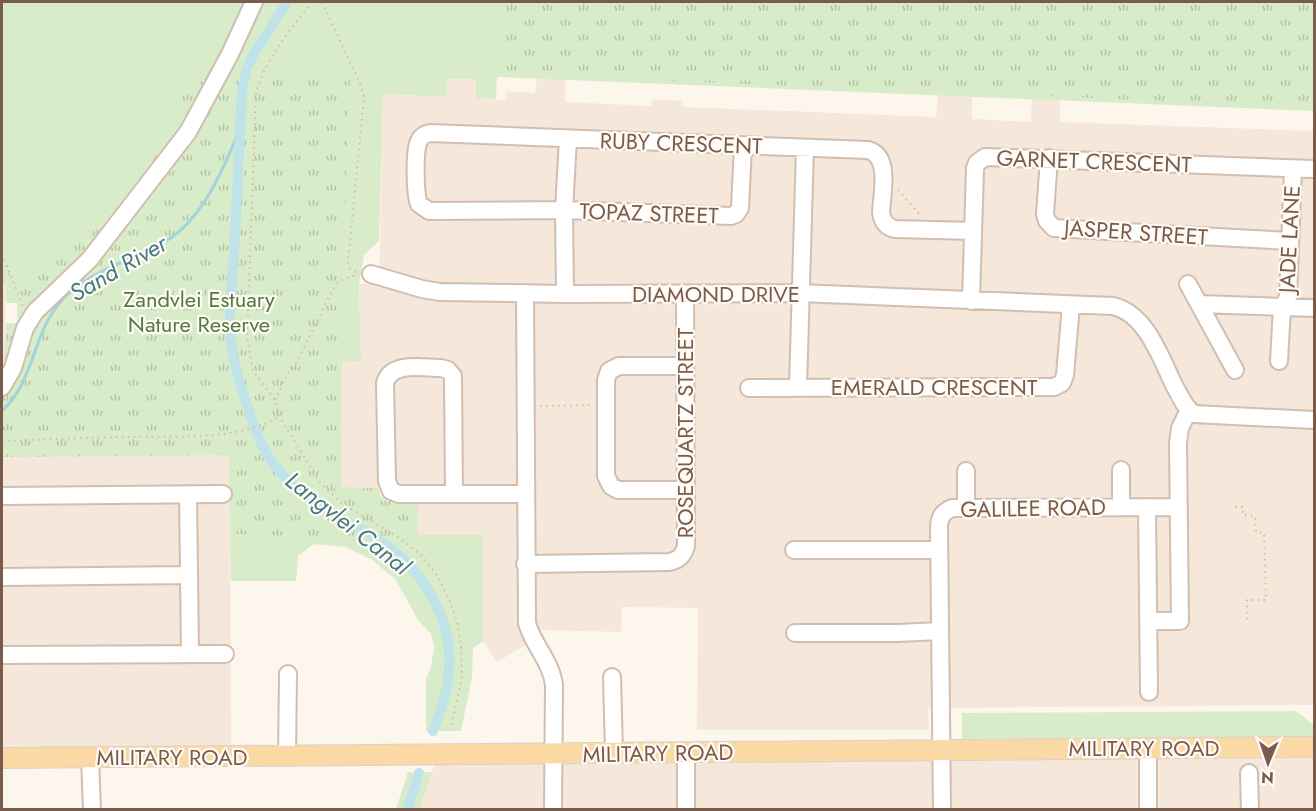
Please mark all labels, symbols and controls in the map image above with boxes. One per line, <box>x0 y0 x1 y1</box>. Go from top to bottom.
street label: RUBY CRESCENT <box>599 124 764 162</box>
street label: GARNET CRESCENT <box>996 142 1193 180</box>
street label: JADE LANE <box>1270 184 1308 297</box>
street label: TOPAZ STREET <box>579 195 720 231</box>
street label: JASPER STREET <box>1060 211 1210 253</box>
water label: Sand River <box>63 225 175 310</box>
street label: DIAMOND DRIVE <box>632 278 800 310</box>
park label: Zandvlei Estuary Nature Reserve <box>123 283 275 340</box>
street label: ROSEQUARTZ STREET <box>669 327 701 538</box>
street label: EMERALD CRESCENT <box>831 371 1038 403</box>
water label: Langvlei Canal <box>278 463 419 584</box>
street label: GALILEE ROAD <box>960 491 1106 525</box>
street label: MILITARY ROAD <box>1069 732 1219 764</box>
north arrow <box>1238 733 1298 793</box>
street label: MILITARY ROAD <box>582 736 734 770</box>
street label: MILITARY ROAD <box>97 741 247 773</box>
text: N <box>1261 766 1274 789</box>

